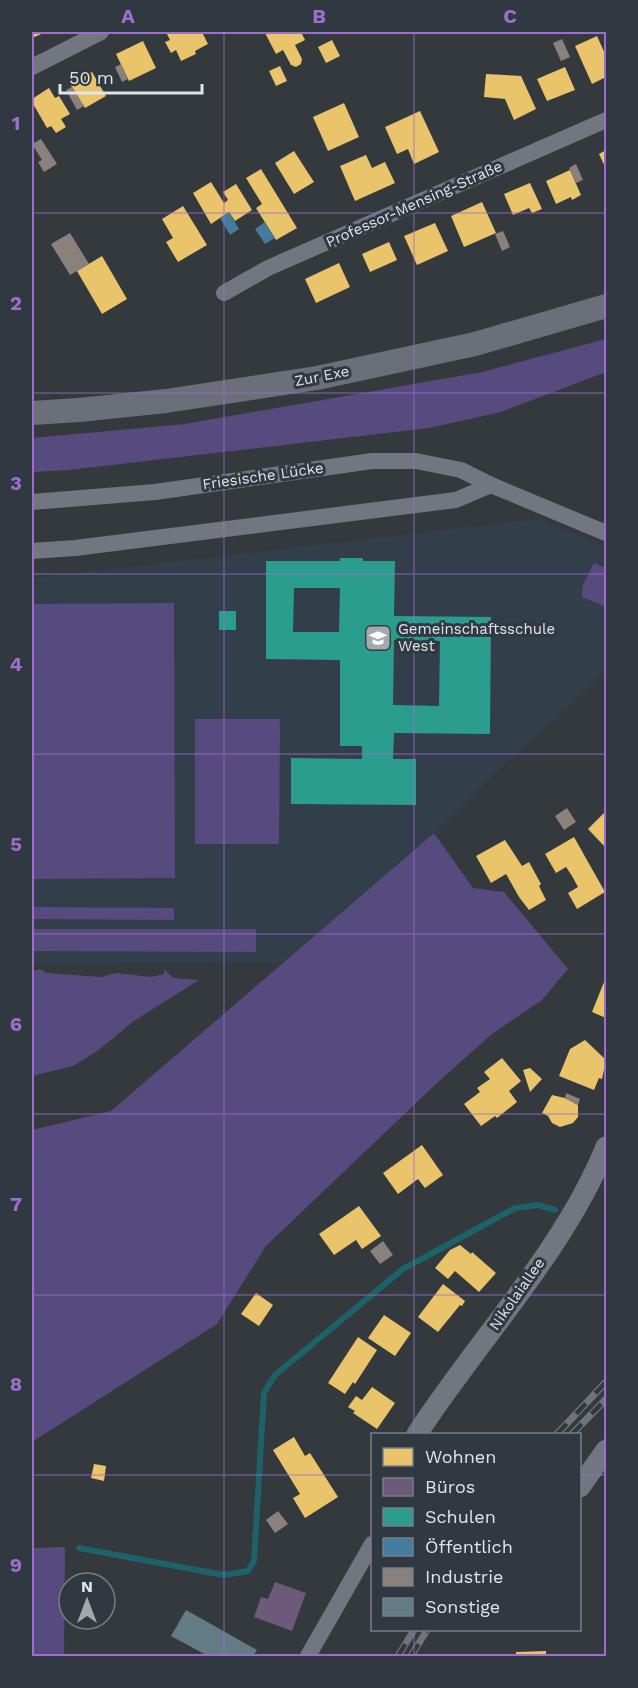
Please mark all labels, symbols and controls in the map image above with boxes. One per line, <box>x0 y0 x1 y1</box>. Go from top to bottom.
text: A <box>121 4 135 28</box>
text: B <box>312 4 326 28</box>
text: C <box>503 4 517 28</box>
scale bar <box>60 57 202 95</box>
text: 50 m <box>69 67 114 88</box>
text: 1 <box>12 111 20 135</box>
street label: Professor-Mensing-Straße <box>323 157 505 251</box>
text: 2 <box>10 291 22 315</box>
street label: Zur Exe <box>293 362 351 390</box>
street label: Friesische Lücke <box>201 459 325 493</box>
text: 3 <box>10 471 22 495</box>
place label: Gemeinschaftsschule West <box>398 620 555 655</box>
school or university icon: Gemeinschaftsschule West <box>363 623 393 653</box>
text: 4 <box>10 652 23 676</box>
text: 5 <box>10 832 22 856</box>
text: 6 <box>10 1012 22 1036</box>
text: 7 <box>10 1192 22 1216</box>
street label: Nikolaiallee <box>485 1254 549 1334</box>
text: 8 <box>10 1372 22 1396</box>
legend <box>371 1433 581 1631</box>
text: Wohnen <box>425 1446 496 1467</box>
text: Büros <box>425 1476 475 1497</box>
text: Schulen <box>425 1506 496 1527</box>
text: Öffentlich <box>425 1536 513 1557</box>
text: 9 <box>10 1553 22 1577</box>
text: Industrie <box>425 1566 503 1587</box>
north arrow <box>57 1571 117 1631</box>
text: N <box>81 1577 93 1596</box>
text: Sonstige <box>425 1596 500 1617</box>

